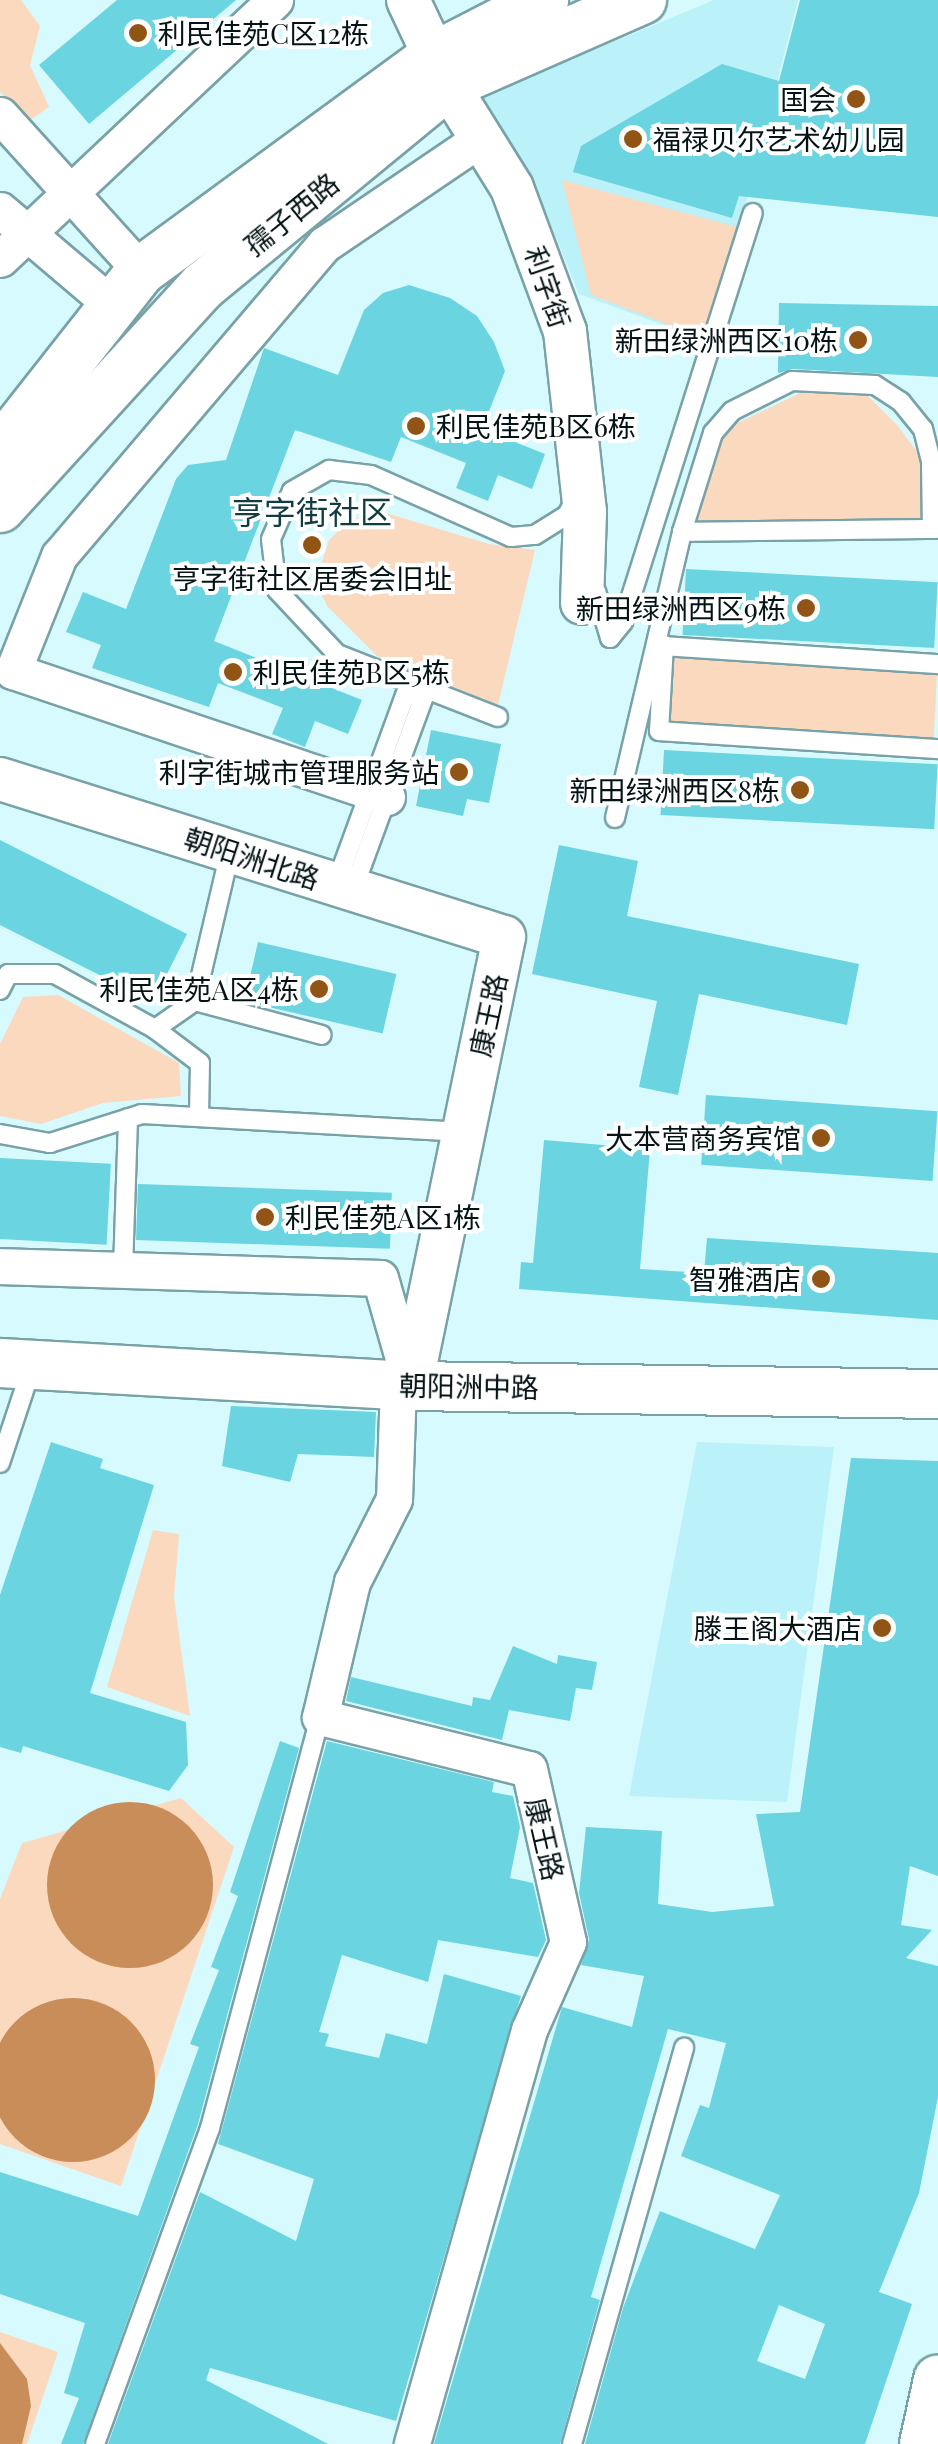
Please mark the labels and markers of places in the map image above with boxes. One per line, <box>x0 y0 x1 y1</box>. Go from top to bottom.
place label: 利民佳苑C区12栋 <box>158 16 369 50</box>
marker: 利民佳苑C区12栋 <box>127 22 149 44</box>
place label: 国会 <box>780 82 836 116</box>
marker: 国会 <box>845 88 867 110</box>
place label: 福禄贝尔艺术幼儿园 <box>653 122 905 156</box>
marker: 福禄贝尔艺术幼儿园 <box>622 128 644 150</box>
place label: 新田绿洲西区10栋 <box>615 323 838 357</box>
marker: 新田绿洲西区10栋 <box>847 329 869 351</box>
place label: 利民佳苑B区6栋 <box>436 409 636 443</box>
marker: 利民佳苑B区6栋 <box>405 415 427 437</box>
marker: 亨字街社区居委会旧址 <box>301 534 323 556</box>
place label: 亨字街社区居委会旧址 <box>172 561 452 595</box>
place label: 新田绿洲西区9栋 <box>576 591 786 625</box>
marker: 新田绿洲西区9栋 <box>795 597 817 619</box>
place label: 利民佳苑B区5栋 <box>253 655 450 689</box>
marker: 利民佳苑B区5栋 <box>222 661 244 683</box>
place label: 利字街城市管理服务站 <box>159 755 439 789</box>
marker: 利字街城市管理服务站 <box>448 761 470 783</box>
place label: 新田绿洲西区8栋 <box>569 773 780 807</box>
marker: 新田绿洲西区8栋 <box>789 779 811 801</box>
place label: 利民佳苑A区4栋 <box>100 972 299 1006</box>
marker: 利民佳苑A区4栋 <box>308 978 330 1000</box>
place label: 大本营商务宾馆 <box>605 1121 801 1155</box>
marker: 大本营商务宾馆 <box>810 1127 832 1149</box>
place label: 利民佳苑A区1栋 <box>285 1200 481 1234</box>
marker: 利民佳苑A区1栋 <box>254 1206 276 1228</box>
place label: 智雅酒店 <box>689 1262 801 1296</box>
marker: 智雅酒店 <box>810 1268 832 1290</box>
place label: 滕王阁大酒店 <box>694 1611 862 1645</box>
marker: 滕王阁大酒店 <box>871 1617 893 1639</box>

